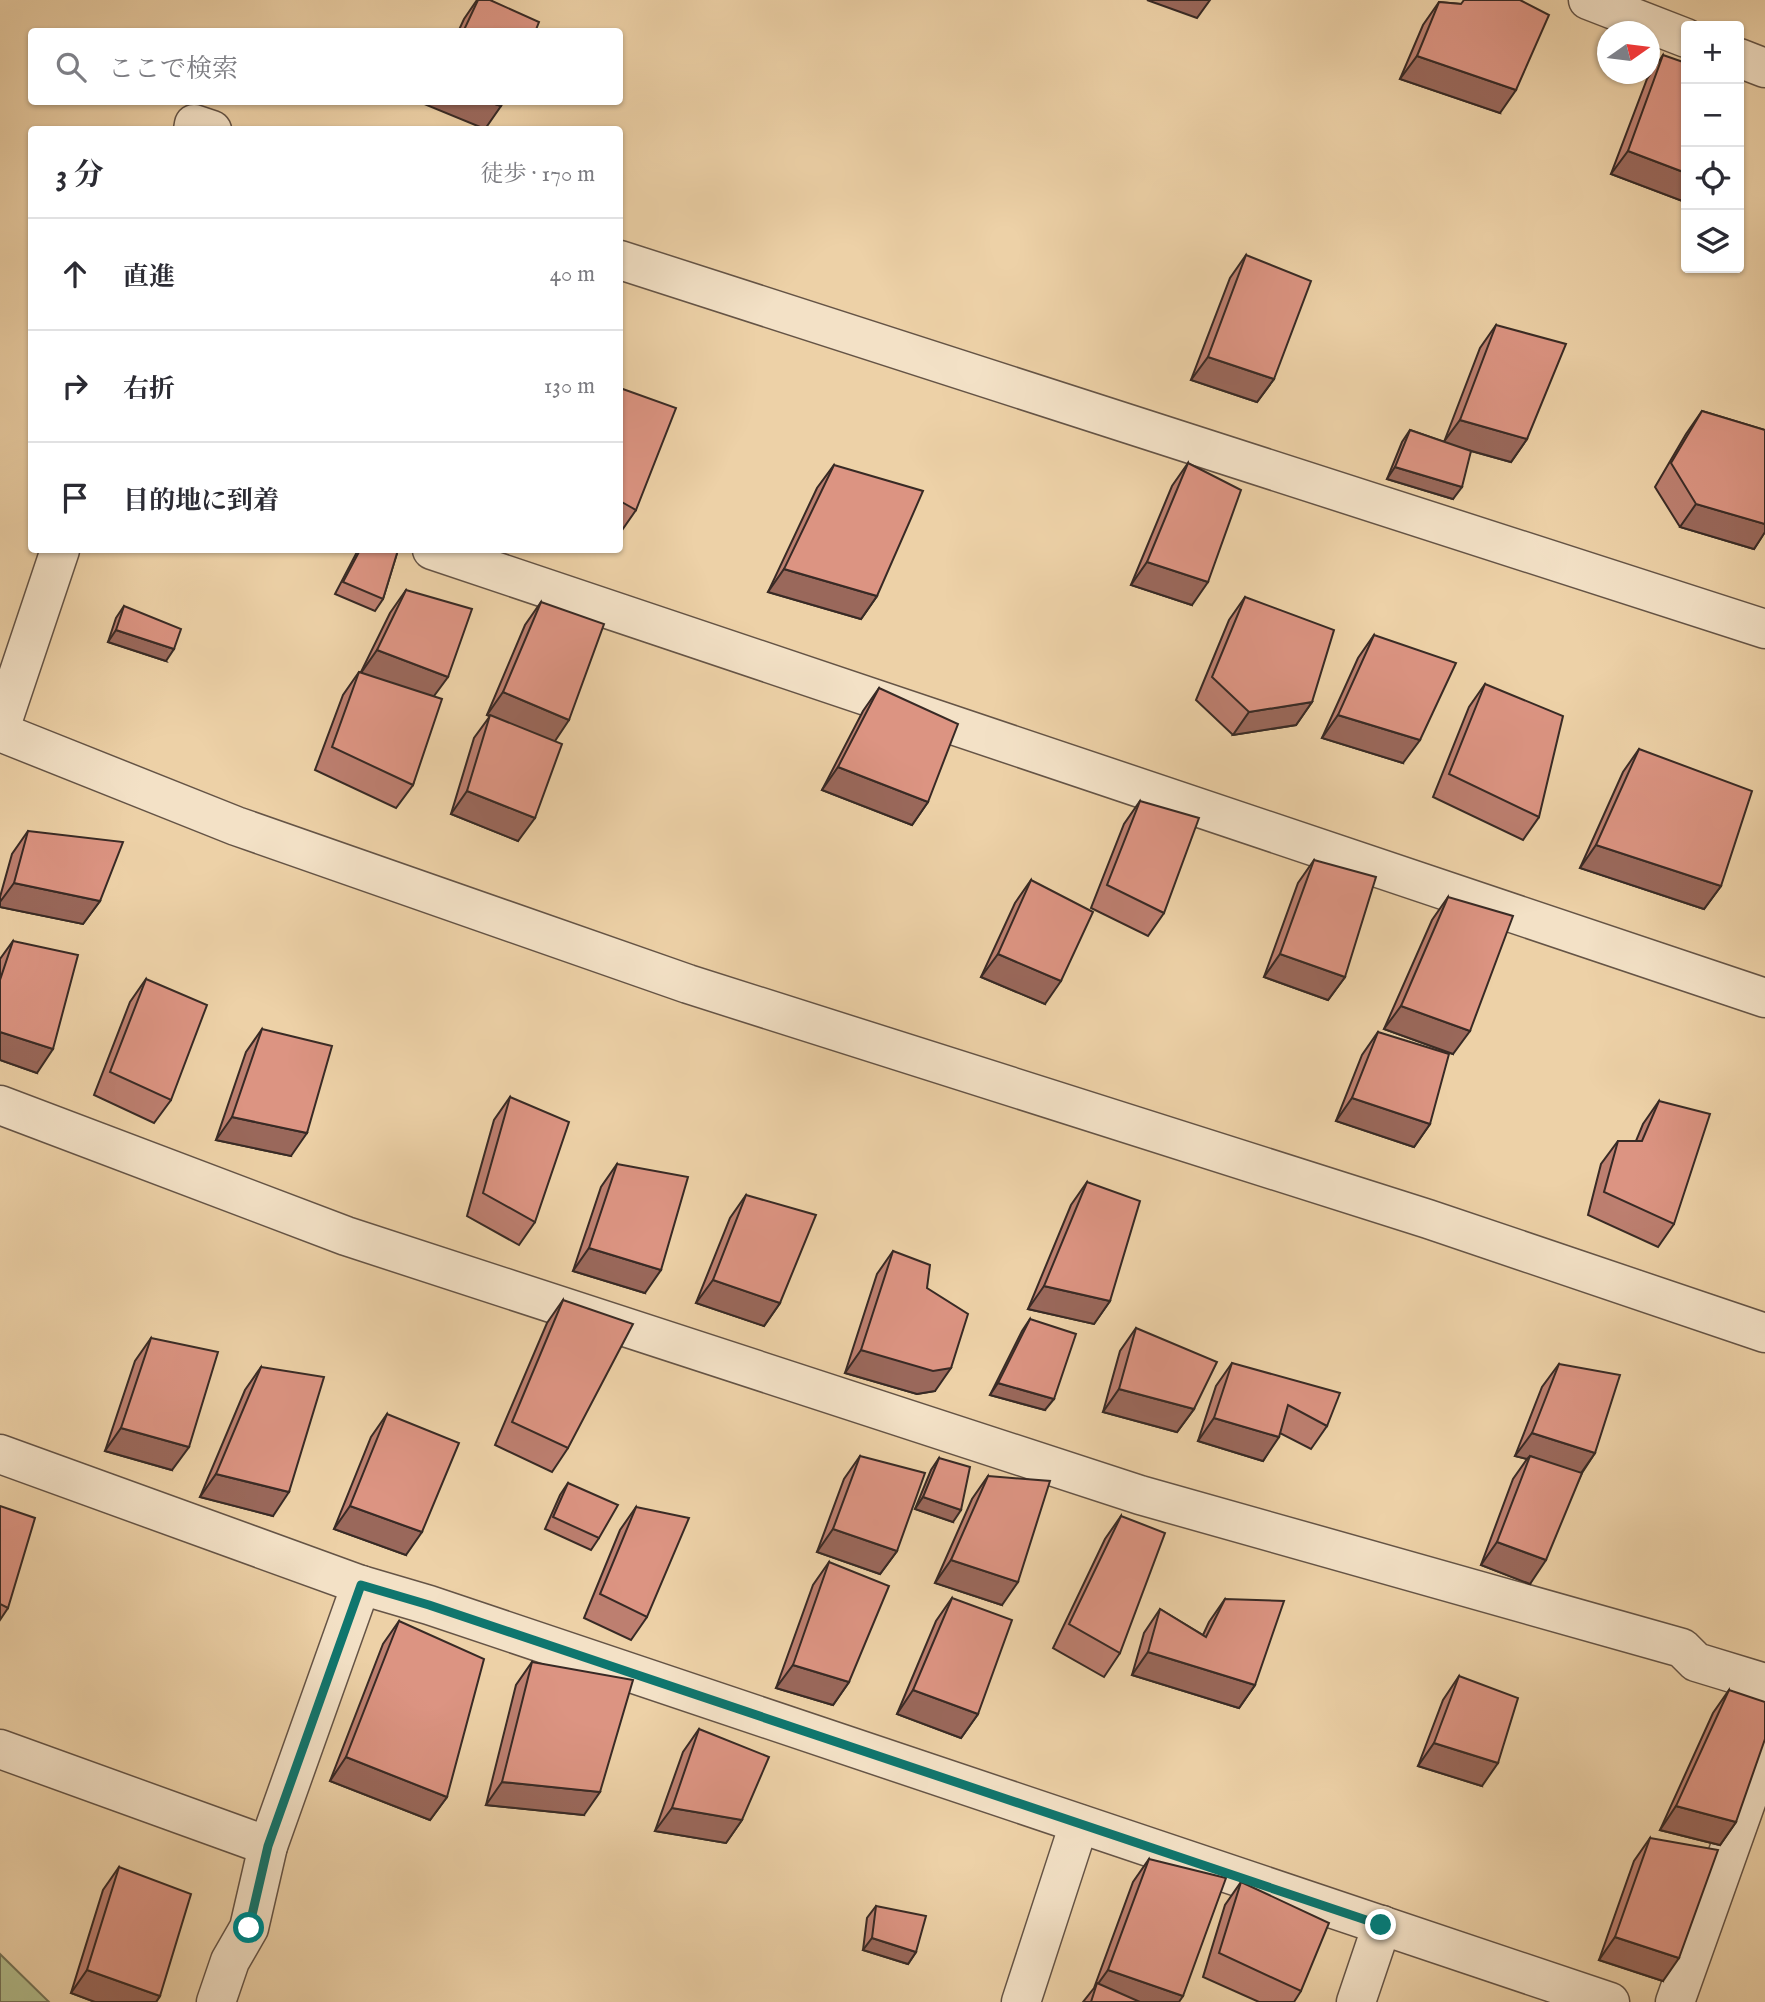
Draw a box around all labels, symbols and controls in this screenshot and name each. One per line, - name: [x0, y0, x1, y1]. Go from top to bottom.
- north arrow: [1597, 21, 1660, 84]
- map controls: [1681, 21, 1744, 273]
- button: +: [1681, 21, 1744, 84]
- search box: [28, 28, 623, 105]
- icon: search: [52, 48, 90, 86]
- text: ここで検索: [108, 53, 238, 86]
- button: −: [1681, 84, 1744, 147]
- button: locate: [1681, 147, 1744, 210]
- text: 3 分: [56, 157, 104, 195]
- text: 徒歩 · 170 m: [480, 160, 595, 189]
- button: layers: [1681, 210, 1744, 273]
- icon: ahead: [56, 255, 94, 293]
- text: 40 m: [550, 260, 595, 289]
- text: 直進: [123, 261, 175, 294]
- icon: right: [56, 367, 94, 405]
- text: 130 m: [544, 372, 595, 401]
- text: 右折: [123, 373, 175, 406]
- icon: arrive: [56, 479, 94, 517]
- text: 目的地に到着: [123, 485, 279, 518]
- route end: [1365, 1909, 1396, 1940]
- route start: [233, 1912, 264, 1943]

